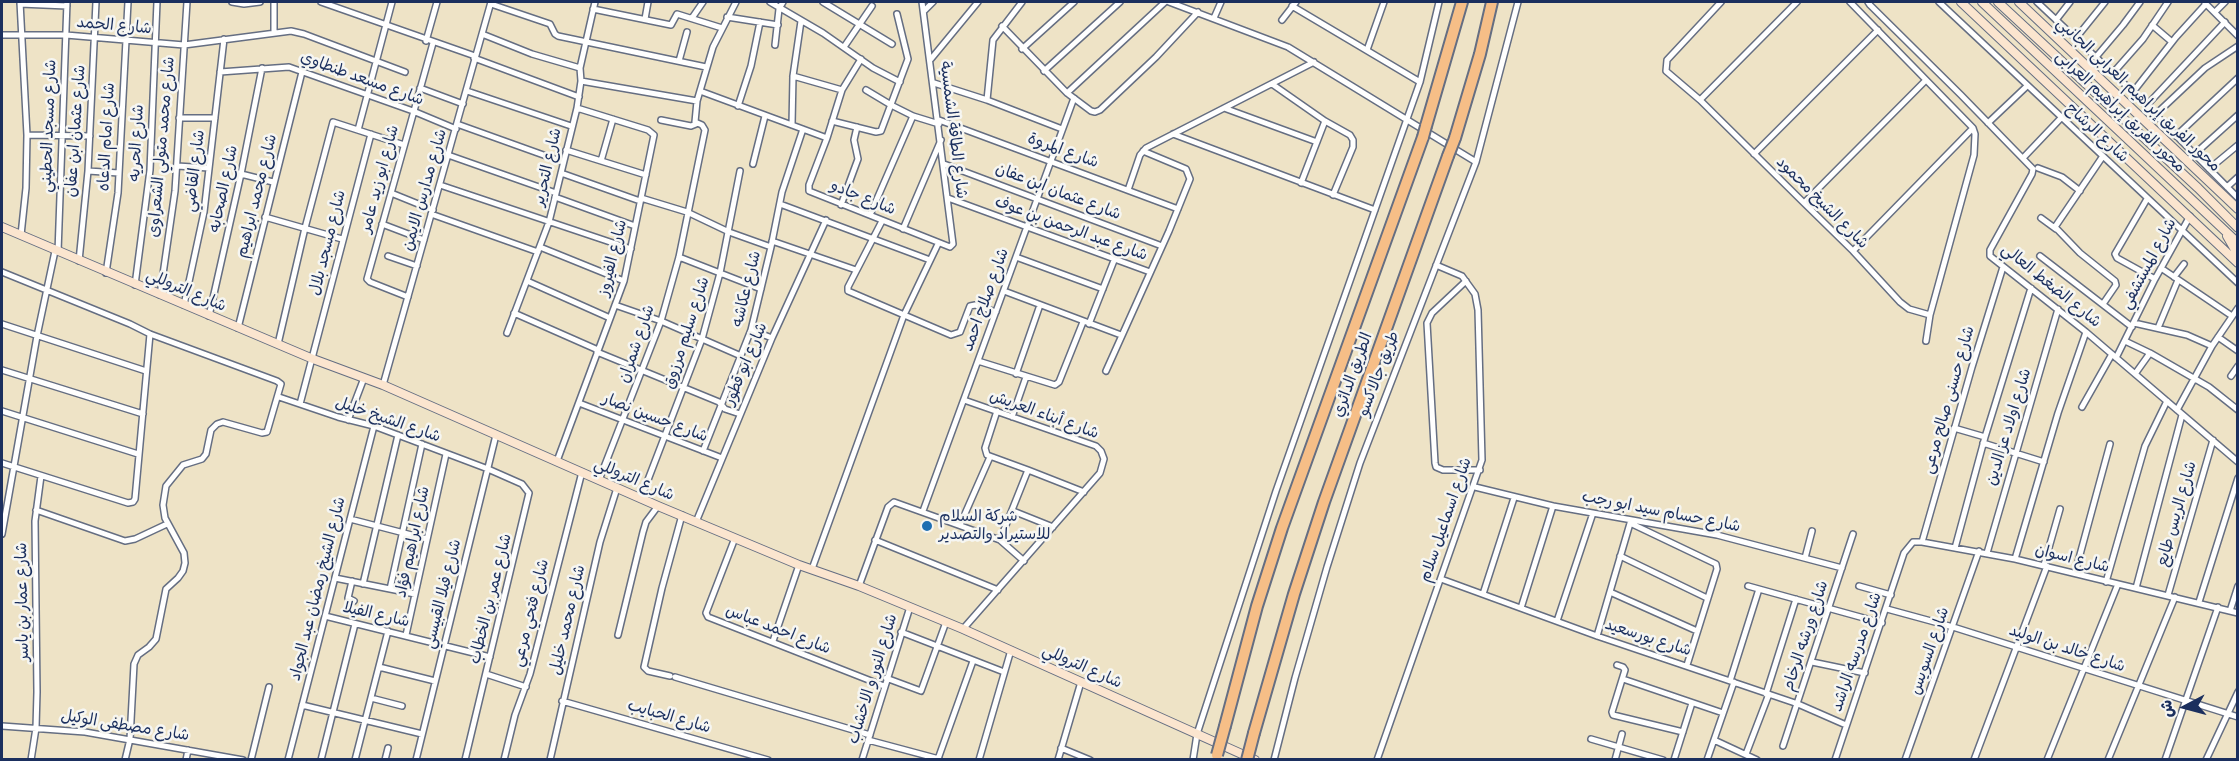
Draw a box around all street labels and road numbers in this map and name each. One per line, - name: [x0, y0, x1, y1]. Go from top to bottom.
- street label: شارع الحمد: [75, 13, 153, 39]
- street label: محور الفريق إبراهيم العرابى الجانبي: [2052, 14, 2224, 176]
- street label: محور الفريق إبراهيم العرابى: [2051, 47, 2189, 177]
- street label: شارع مسعد طنطاوي: [298, 48, 426, 110]
- street label: شارع محمد متولي الشعراوى: [145, 56, 179, 238]
- street label: شارع مسجد الحطيني: [37, 59, 61, 193]
- street label: شارع الطاقة الشمسية: [935, 60, 971, 200]
- street label: شارع عثمان ابن عفان: [62, 64, 90, 198]
- street label: شارع امام الدعاه: [95, 82, 119, 192]
- street label: شارع الرشاح: [2062, 99, 2132, 167]
- street label: شارع الحريه: [125, 104, 149, 182]
- street label: شارع ابو زيد عامر: [356, 123, 404, 235]
- street label: شارع التحرير: [530, 126, 566, 208]
- street label: شارع مدارس الايمن: [398, 127, 452, 253]
- street label: شارع القاضي: [180, 129, 210, 213]
- street label: شارع المروة: [1025, 129, 1101, 173]
- street label: شارع محمد ابراهيم: [232, 132, 282, 260]
- street label: شارع الصحابه: [205, 144, 243, 234]
- street label: شارع الشيخ محمود: [1772, 153, 1872, 253]
- street label: شارع عثمان ابن عفان: [993, 159, 1123, 225]
- street label: شارع جادو: [828, 176, 898, 220]
- street label: شارع مسجد بلال: [306, 188, 350, 298]
- street label: شارع عبد الرحمن بن عوف: [992, 192, 1150, 266]
- street label: شارع المستشفي: [2117, 215, 2181, 313]
- street label: شارع الفيروز: [594, 218, 632, 298]
- street label: شارع الضغط العالي: [1997, 240, 2105, 332]
- street label: شارع صلاح احمد: [958, 246, 1014, 354]
- street label: شارع عكاشه: [728, 249, 766, 329]
- street label: شارع التروللي: [143, 266, 229, 316]
- street label: شارع سليم مرزوق: [660, 274, 714, 392]
- street label: شارع شمران: [615, 302, 659, 386]
- street label: شارع ابو قطور: [720, 320, 772, 408]
- street label: شارع حسنى صالح مرعى: [1919, 324, 1979, 476]
- street label: طريق جالاكسو: [1354, 329, 1404, 419]
- street label: الطريق الدائري: [1329, 330, 1377, 420]
- street label: شارع اولاد عز الدين: [1982, 366, 2036, 488]
- street label: شارع أبناء العريش: [987, 386, 1101, 444]
- street label: شارع حسين نصار: [600, 389, 710, 447]
- street label: شارع الشيخ خليل: [333, 393, 443, 447]
- street label: شارع التروللي: [591, 455, 677, 505]
- street label: شارع اسماعيل سلام: [1416, 455, 1476, 585]
- street label: شارع الريس طايع: [2153, 459, 2201, 569]
- street label: شارع ابراهيم فؤاد: [392, 484, 434, 600]
- street label: شارع حسام سيد ابو رجب: [1580, 487, 1742, 537]
- street label: شارع الشيخ رمضان عبد الجواد: [286, 495, 350, 683]
- street label: شارع عمر بن الخطاب: [466, 532, 516, 666]
- street label: شارع فيلا القبيسي: [420, 537, 466, 651]
- street label: شارع اسوان: [2033, 540, 2111, 578]
- street label: شارع عمار بن ياسر: [12, 542, 34, 662]
- street label: شارع فتحي مرعي: [508, 557, 554, 669]
- street label: شارع محمد خليل: [546, 563, 590, 677]
- street label: شارع ورشه الرخام: [1779, 578, 1833, 694]
- street label: شارع مدرسه الراشد: [1828, 590, 1886, 714]
- street label: شارع الفيلا: [341, 598, 411, 632]
- street label: شارع احمد عباس: [723, 601, 833, 659]
- street label: شارع السويس: [1906, 605, 1954, 697]
- street label: شارع النور و الاخشاب: [844, 612, 902, 746]
- street label: شارع بورسعيد: [1602, 615, 1694, 661]
- street label: شارع خالد بن الوليد: [2006, 621, 2128, 677]
- street label: شارع التروللي: [1039, 641, 1125, 693]
- street label: شارع الحبايب: [625, 696, 713, 738]
- street label: شارع مصطفى الوكيل: [59, 706, 191, 746]

